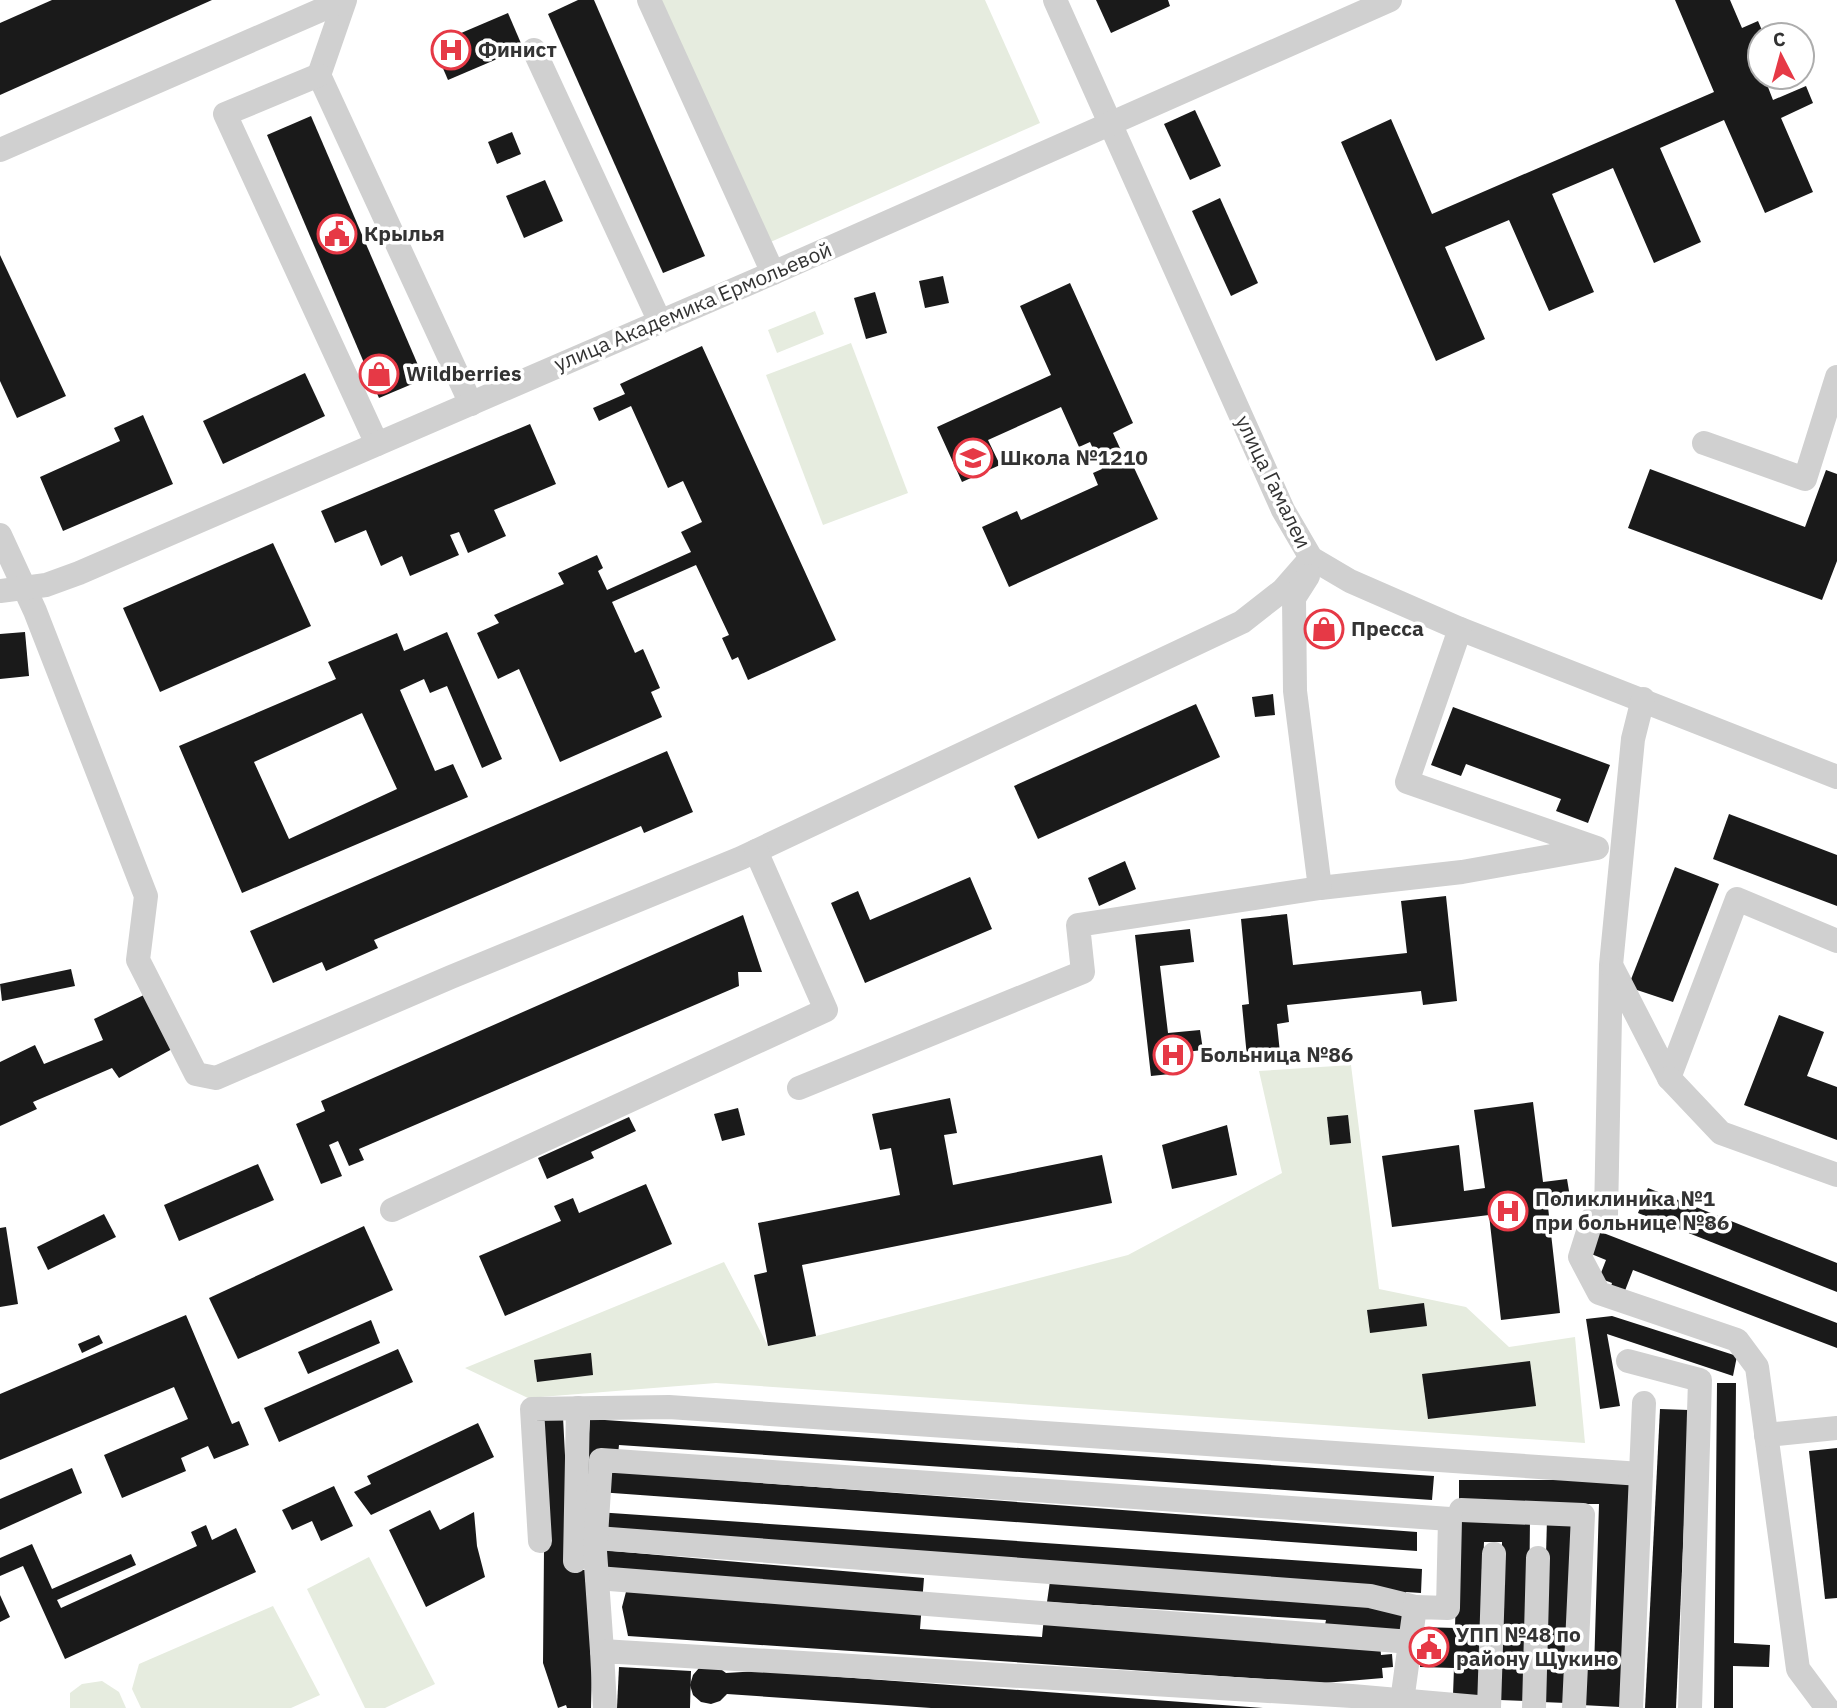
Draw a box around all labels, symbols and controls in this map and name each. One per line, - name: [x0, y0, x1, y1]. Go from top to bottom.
- north arrow: [1746, 21, 1816, 91]
- text: С: [1772, 27, 1787, 52]
- hospital icon: Финист: [430, 29, 472, 71]
- place label: Финист: [478, 35, 557, 63]
- public building icon: Крылья: [316, 213, 358, 255]
- place label: Крылья: [364, 219, 445, 247]
- street label: улица Академика Ермольевой: [550, 235, 836, 377]
- shop icon: Wildberries: [358, 353, 400, 395]
- place label: Wildberries: [406, 359, 522, 387]
- street label: улица Гамалеи: [1230, 410, 1318, 553]
- school or university icon: Школа №1210: [952, 437, 994, 479]
- place label: Школа №1210: [1000, 443, 1148, 471]
- shop icon: Пресса: [1303, 608, 1345, 650]
- place label: Пресса: [1351, 614, 1424, 642]
- hospital icon: Больница №86: [1152, 1034, 1194, 1076]
- place label: Больница №86: [1200, 1040, 1353, 1068]
- place label: Поликлиника №1 при больнице №86: [1535, 1184, 1729, 1236]
- hospital icon: Поликлиника №1 при больнице №86: [1487, 1190, 1529, 1232]
- place label: УПП №48 по району Щукино: [1456, 1620, 1618, 1672]
- public building icon: УПП №48 по району Щукино: [1408, 1626, 1450, 1668]

